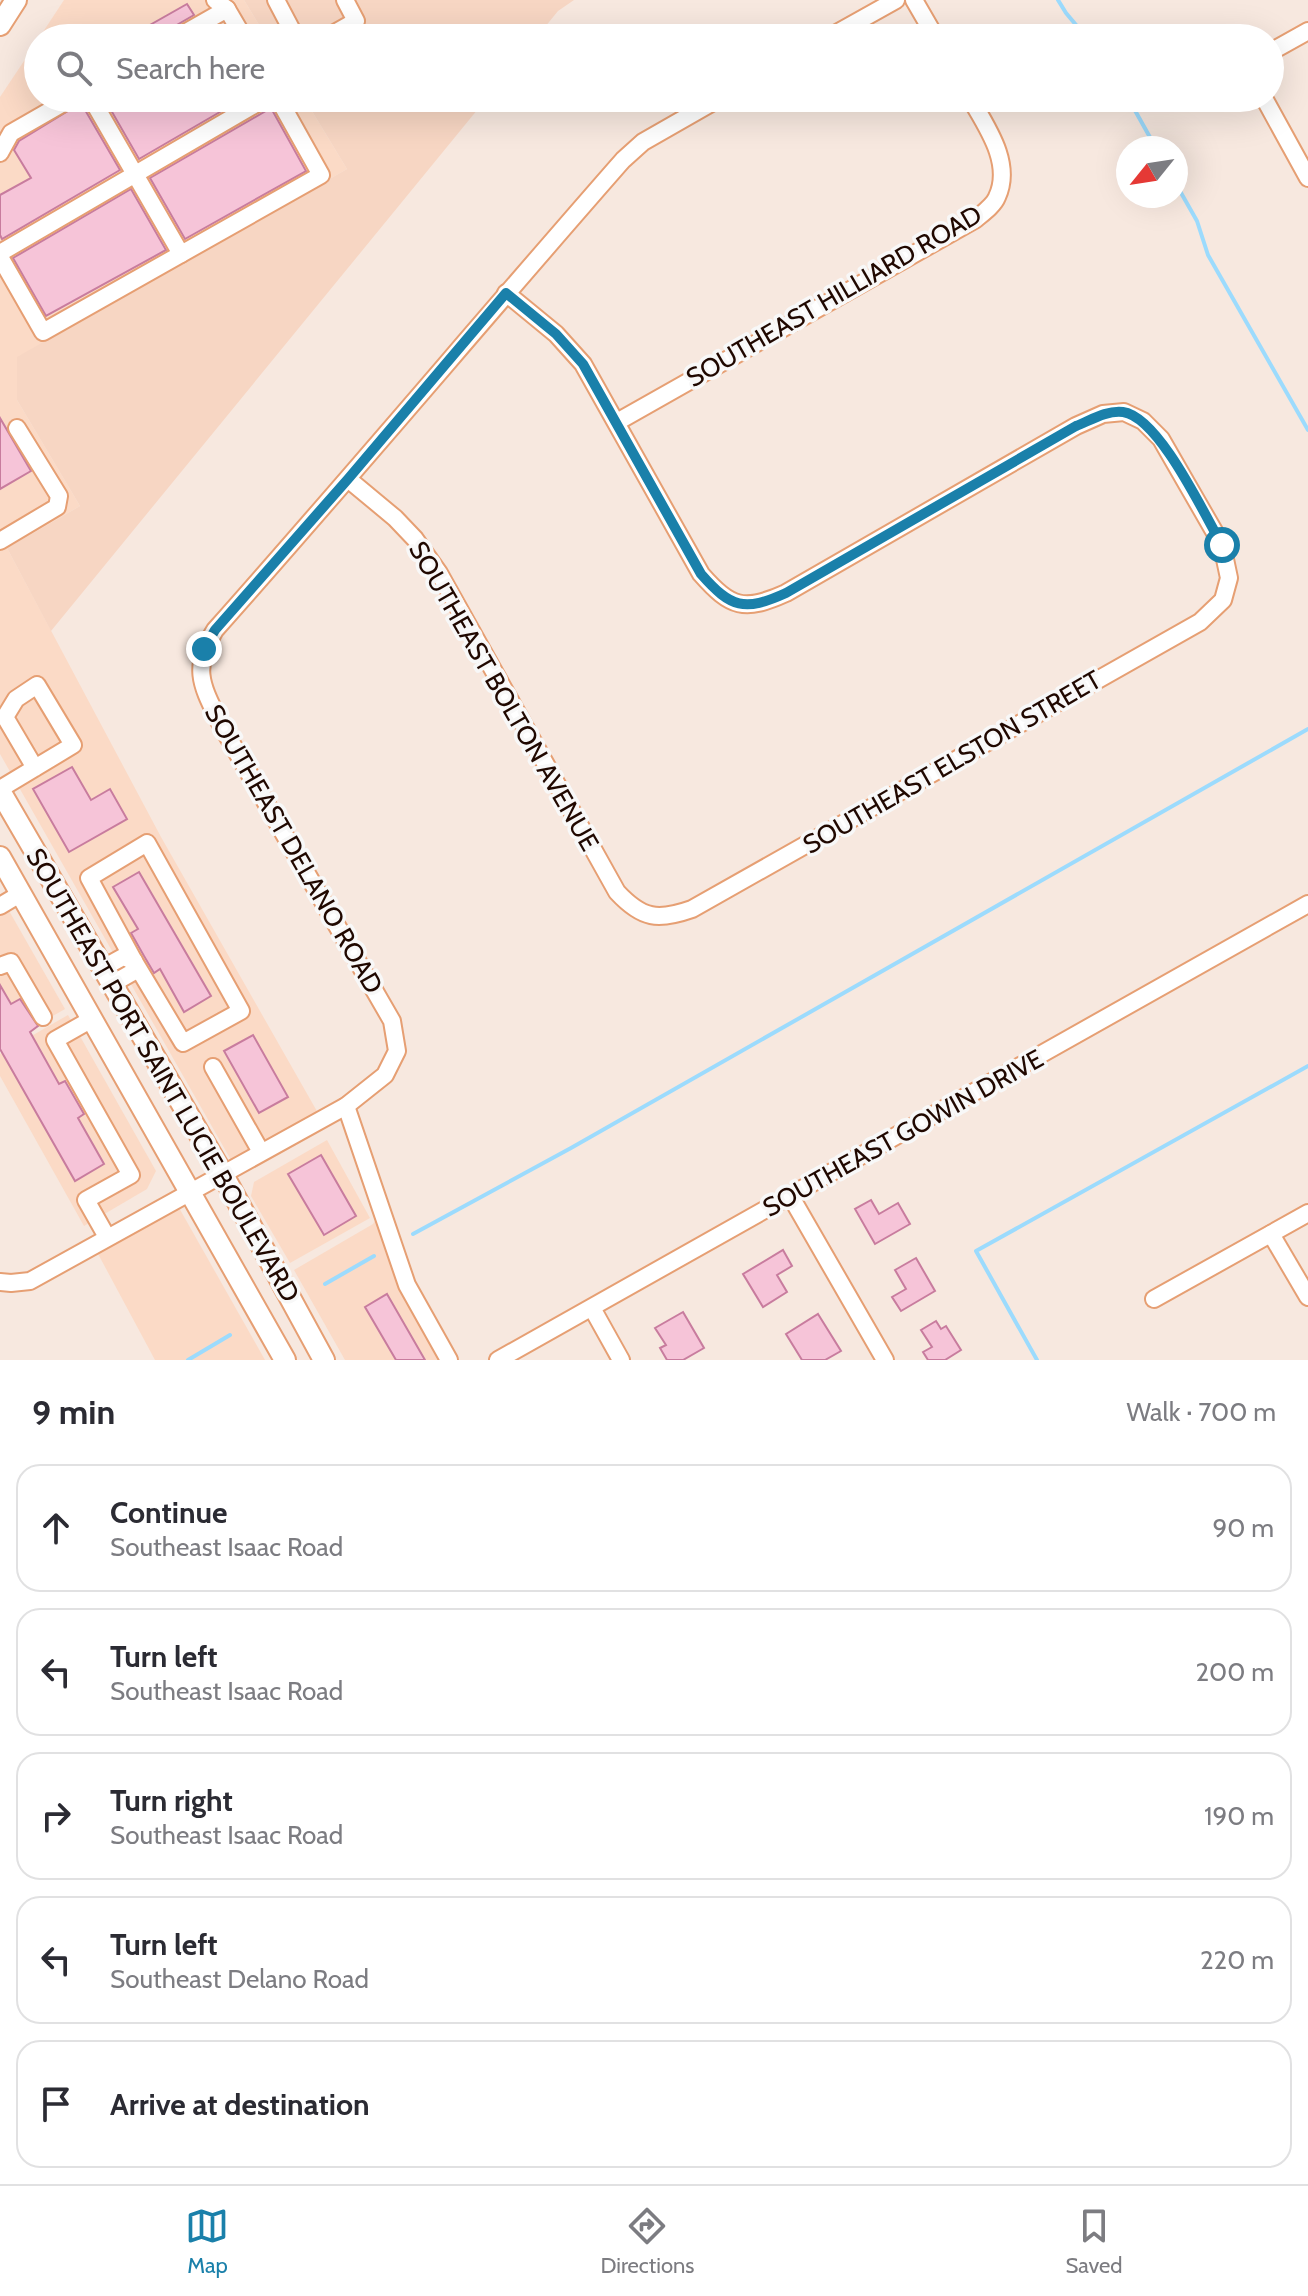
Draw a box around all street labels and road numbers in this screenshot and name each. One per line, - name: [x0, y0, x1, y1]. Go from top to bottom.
- street label: SOUTHEAST HILLIARD ROAD: [681, 198, 987, 394]
- street label: SOUTHEAST BOLTON AVENUE: [402, 535, 606, 857]
- street label: SOUTHEAST ELSTON STREET: [797, 663, 1107, 861]
- street label: SOUTHEAST DELANO ROAD: [198, 699, 390, 999]
- street label: SOUTHEAST PORT SAINT LUCIE BOULEVARD: [19, 842, 307, 1308]
- street label: SOUTHEAST GOWIN DRIVE: [757, 1042, 1049, 1224]

